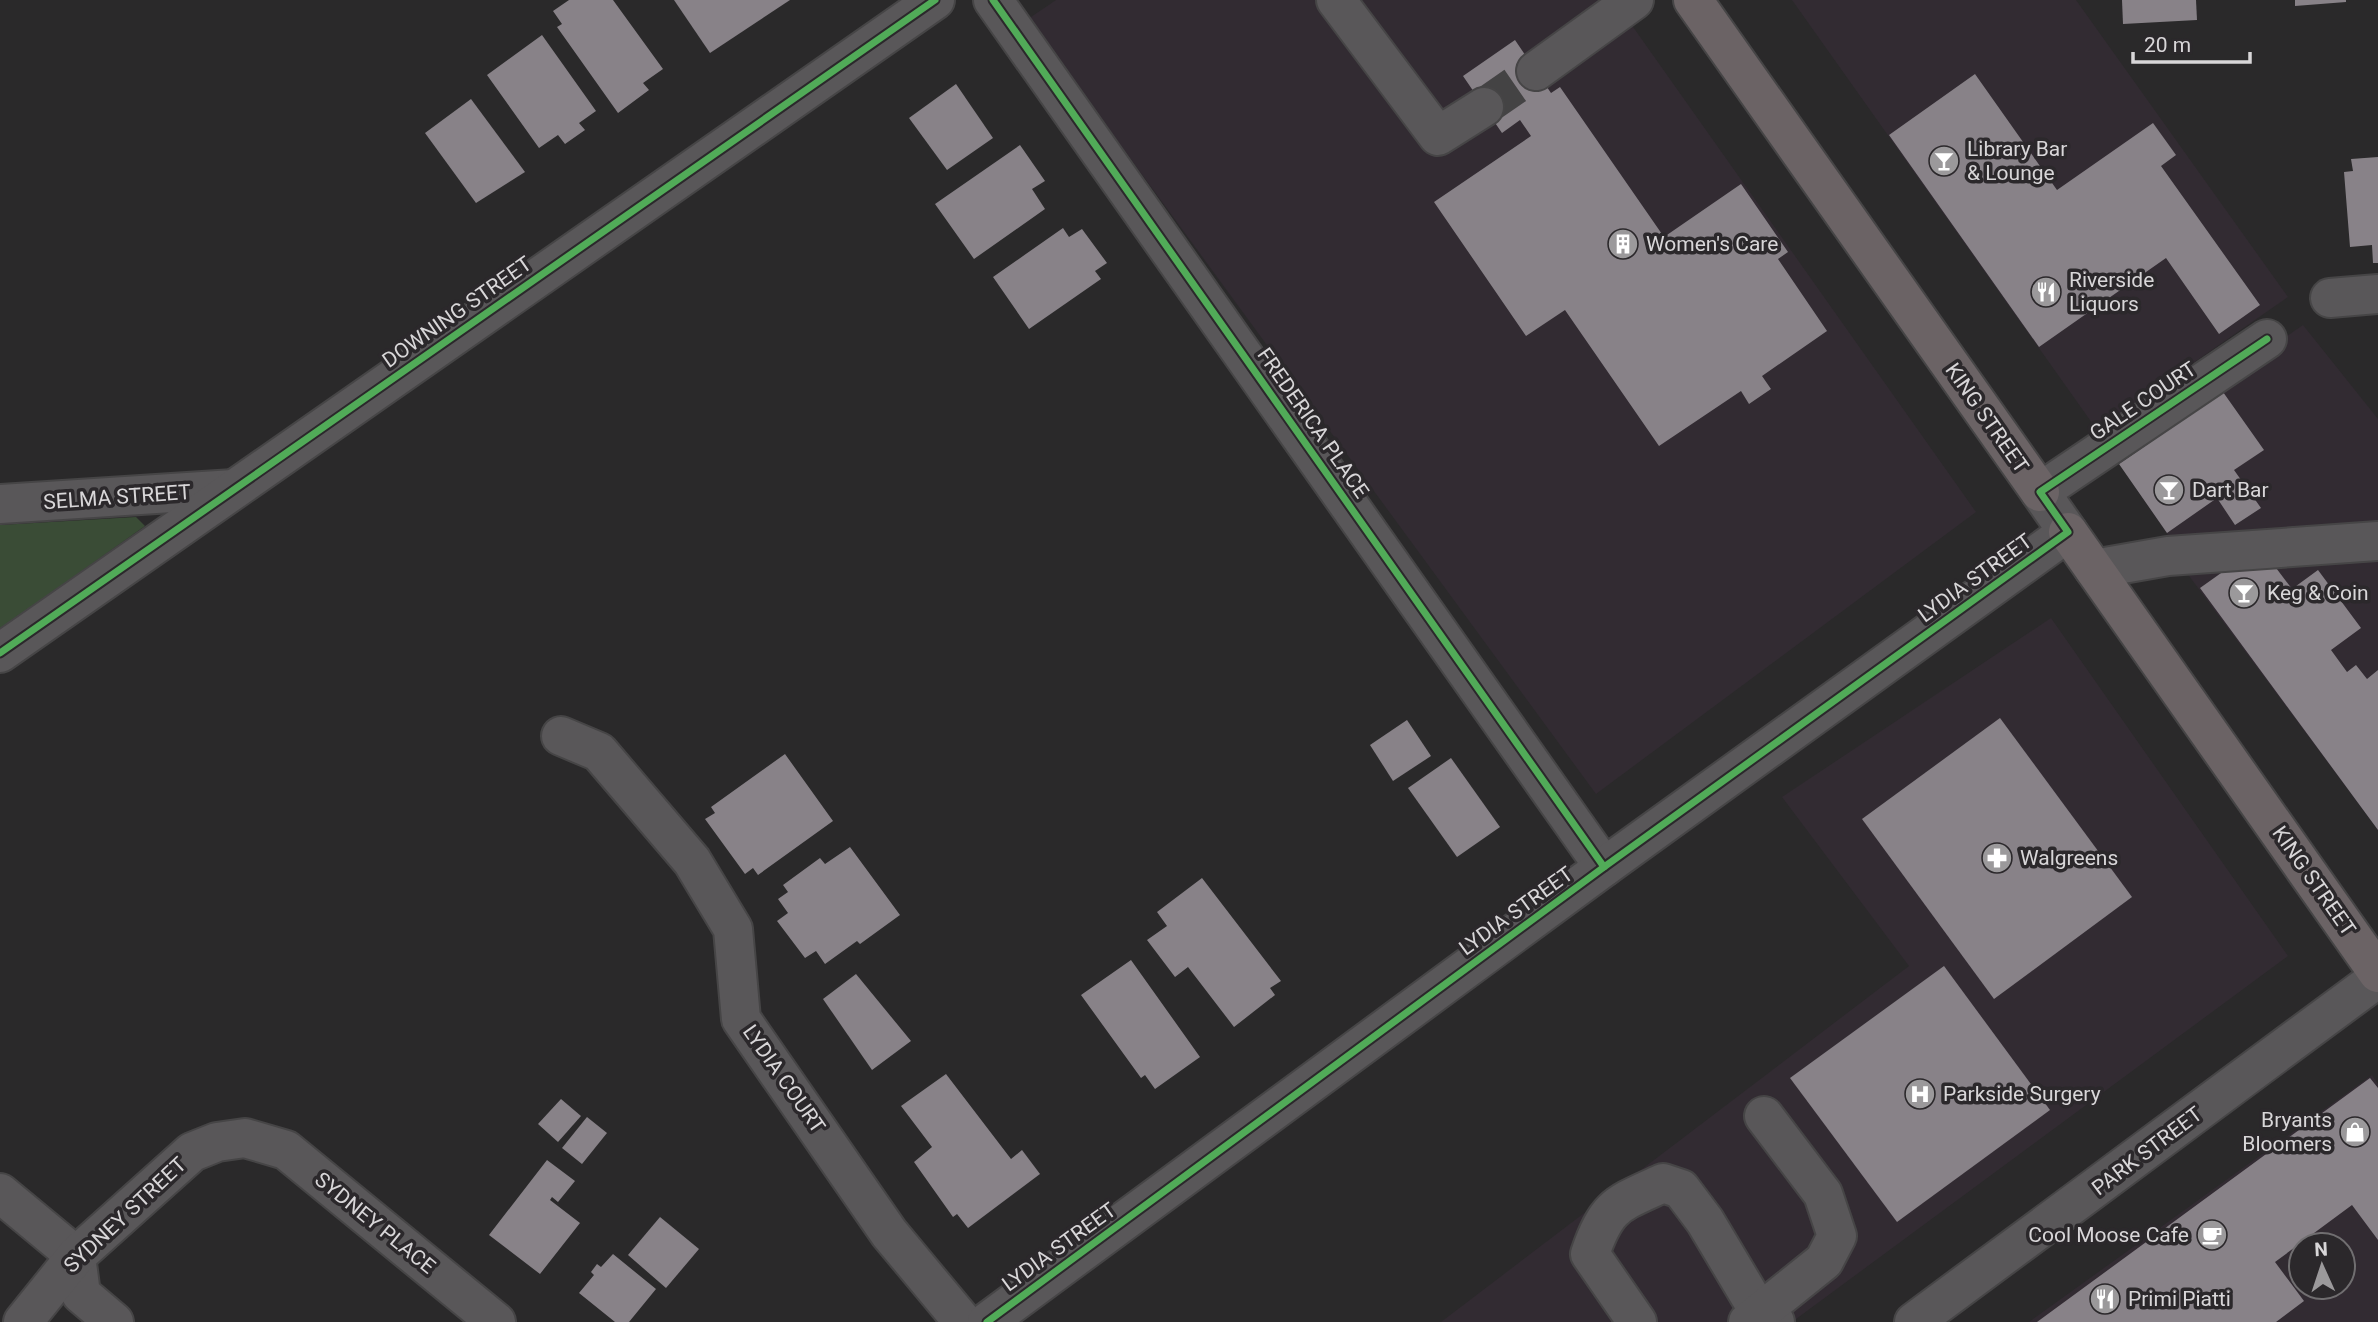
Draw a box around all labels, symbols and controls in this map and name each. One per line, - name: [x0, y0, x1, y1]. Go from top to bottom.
- scale bar: [2133, 21, 2250, 65]
- text: 20 m: [2144, 33, 2191, 57]
- place label: Library Bar & Lounge: [1967, 137, 2067, 185]
- bar icon: Library Bar & Lounge: [1927, 144, 1961, 178]
- building icon: Women's Care: [1606, 227, 1640, 261]
- place label: Women's Care: [1646, 232, 1778, 256]
- street label: DOWNING STREET: [378, 251, 537, 372]
- place label: Riverside Liquors: [2069, 268, 2154, 316]
- restaurant icon: Riverside Liquors: [2029, 275, 2063, 309]
- street label: FREDERICA PLACE: [1252, 343, 1374, 503]
- street label: GALE COURT: [2085, 356, 2201, 445]
- street label: KING STREET: [1940, 359, 2034, 478]
- bar icon: Dart Bar: [2152, 473, 2186, 507]
- place label: Dart Bar: [2192, 478, 2269, 502]
- street label: SELMA STREET: [42, 480, 192, 514]
- street label: LYDIA STREET: [1913, 528, 2037, 627]
- bar icon: Keg & Coin: [2227, 576, 2261, 610]
- place label: Keg & Coin: [2267, 581, 2369, 605]
- street label: KING STREET: [2267, 822, 2361, 941]
- pharmacy icon: Walgreens: [1980, 841, 2014, 875]
- place label: Walgreens: [2020, 846, 2118, 870]
- street label: LYDIA STREET: [1454, 861, 1578, 960]
- street label: LYDIA COURT: [738, 1020, 830, 1138]
- hospital icon: Parkside Surgery: [1903, 1077, 1937, 1111]
- place label: Parkside Surgery: [1943, 1082, 2101, 1106]
- street label: PARK STREET: [2087, 1102, 2207, 1200]
- place label: Bryants Bloomers: [2242, 1108, 2332, 1156]
- shop icon: Bryants Bloomers: [2338, 1115, 2372, 1149]
- street label: SYDNEY STREET: [59, 1152, 191, 1278]
- street label: SYDNEY PLACE: [310, 1167, 440, 1279]
- street label: LYDIA STREET: [997, 1197, 1121, 1296]
- cafe icon: Cool Moose Cafe: [2195, 1218, 2229, 1252]
- place label: Cool Moose Cafe: [2028, 1223, 2189, 1247]
- north arrow: [2287, 1231, 2357, 1301]
- text: N: [2314, 1238, 2328, 1261]
- restaurant icon: Primi Piatti: [2088, 1282, 2122, 1316]
- place label: Primi Piatti: [2128, 1287, 2231, 1311]

